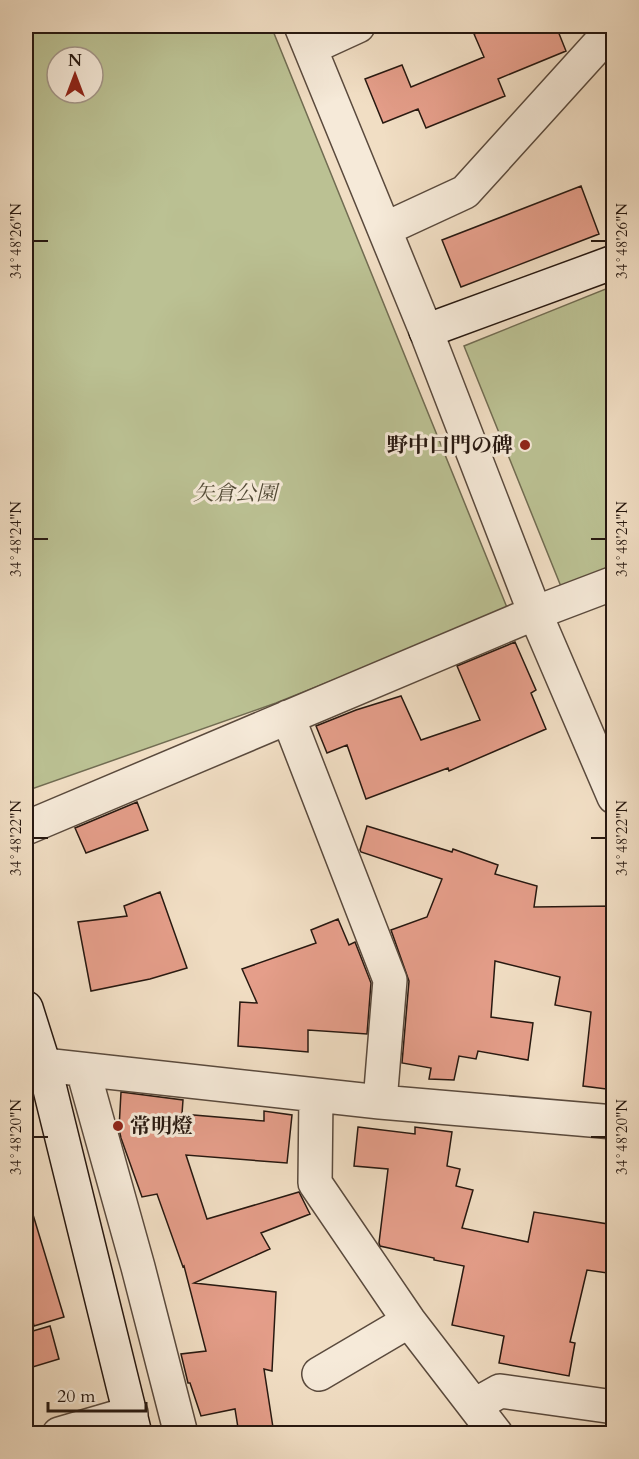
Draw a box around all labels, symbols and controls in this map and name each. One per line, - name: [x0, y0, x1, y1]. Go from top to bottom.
- north arrow: [45, 45, 105, 105]
- text: N: [68, 50, 82, 72]
- text: 34°48'26"N: [6, 203, 26, 279]
- text: 34°48'26"N: [612, 203, 632, 279]
- place label: 野中口門の碑: [387, 431, 513, 460]
- marker: 野中口門の碑: [518, 438, 532, 452]
- park label: 矢倉公園: [193, 479, 280, 508]
- text: 34°48'24"N: [6, 501, 26, 577]
- text: 34°48'24"N: [612, 501, 632, 577]
- text: 34°48'22"N: [6, 800, 26, 876]
- text: 34°48'22"N: [612, 800, 632, 876]
- text: 34°48'20"N: [6, 1099, 26, 1175]
- text: 34°48'20"N: [612, 1099, 632, 1175]
- place label: 常明燈: [130, 1112, 193, 1141]
- marker: 常明燈: [111, 1119, 125, 1133]
- scale bar: [48, 1375, 146, 1413]
- text: 20 m: [57, 1384, 96, 1409]

